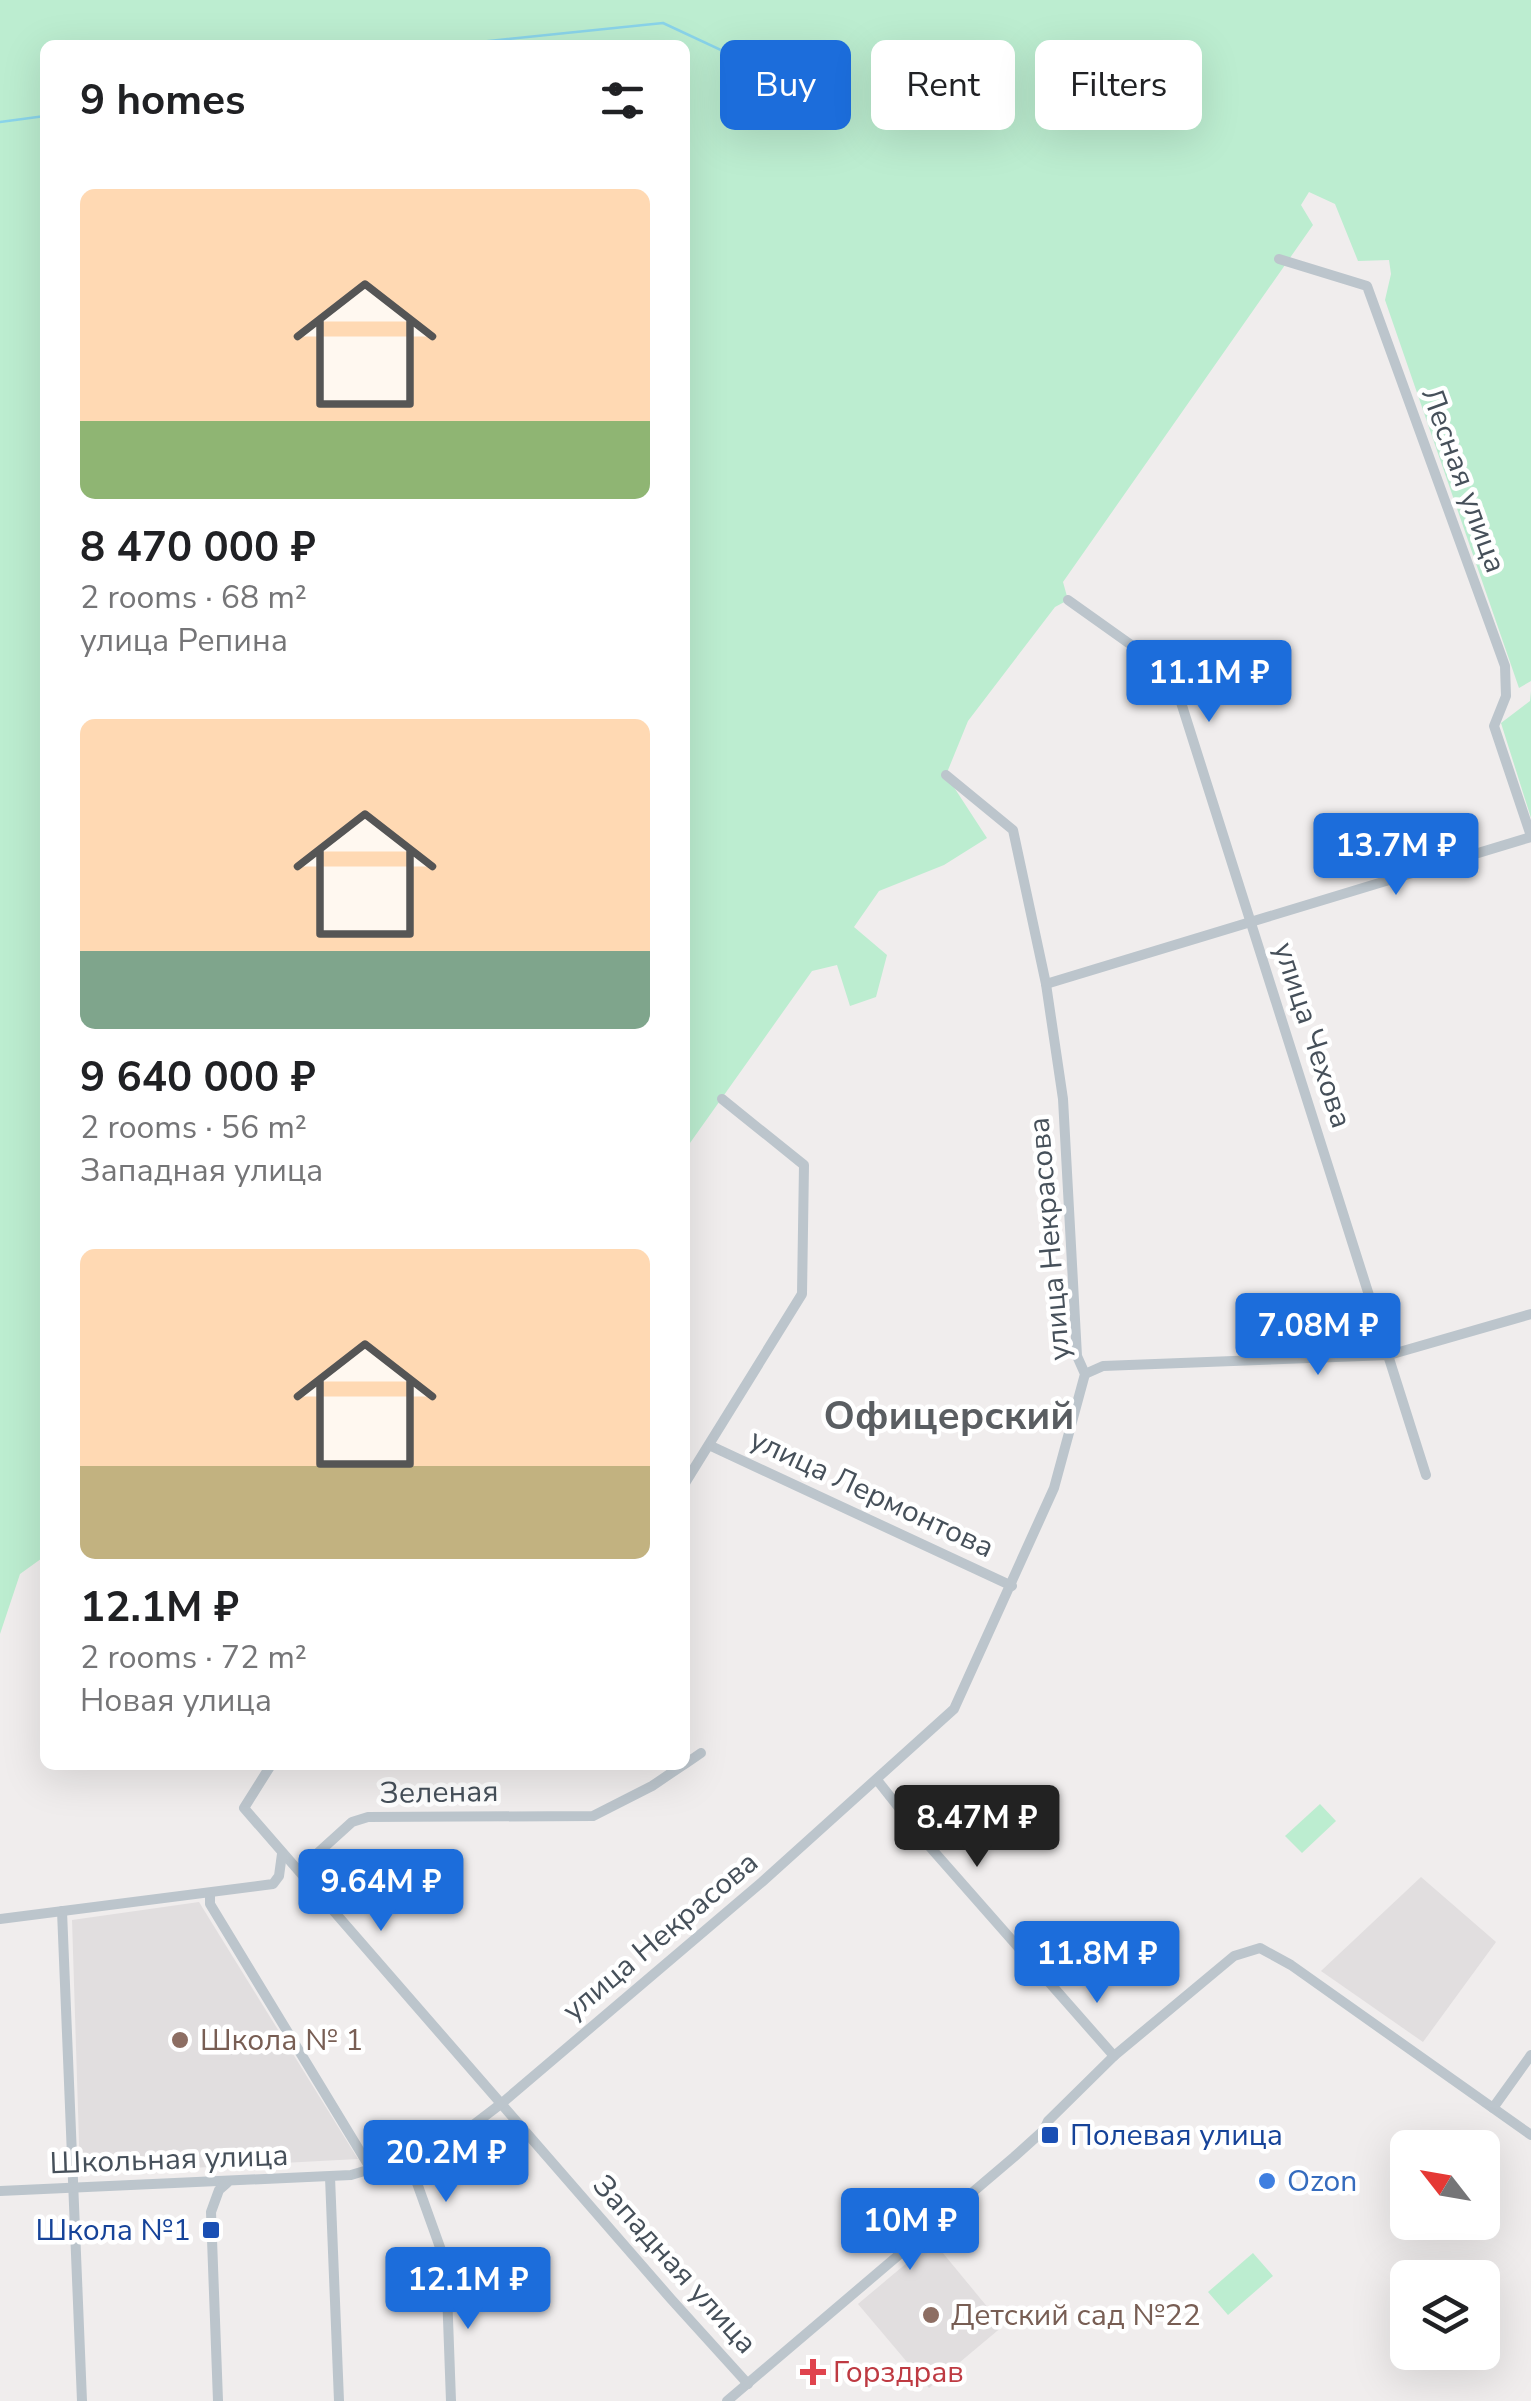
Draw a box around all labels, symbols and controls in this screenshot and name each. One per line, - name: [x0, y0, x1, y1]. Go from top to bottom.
- chip: Buy: [720, 40, 851, 130]
- chip: Rent: [871, 40, 1015, 130]
- chip: Filters: [1035, 40, 1202, 130]
- text: 9 homes: [80, 72, 245, 129]
- icon: filters: [595, 73, 650, 128]
- icon: home: [275, 254, 455, 434]
- street label: Лесная улица: [1411, 382, 1516, 578]
- text: 8 470 000 ₽: [80, 519, 316, 576]
- text: 2 rooms · 68 m²: [80, 576, 307, 619]
- text: улица Репина: [80, 619, 288, 662]
- pin: 11.1M ₽: [1117, 640, 1301, 725]
- text: 11.1M ₽: [1148, 651, 1270, 694]
- icon: home: [275, 784, 455, 964]
- pin: 13.7M ₽: [1304, 813, 1488, 898]
- text: 13.7M ₽: [1335, 824, 1457, 867]
- street label: улица Чехова: [1263, 937, 1362, 1133]
- text: 9 640 000 ₽: [80, 1049, 316, 1106]
- text: 2 rooms · 56 m²: [80, 1106, 307, 1149]
- street label: улица Некрасова: [1018, 1116, 1081, 1362]
- text: Западная улица: [80, 1149, 323, 1192]
- pin: 7.08M ₽: [1226, 1293, 1410, 1378]
- text: 7.08M ₽: [1257, 1304, 1379, 1347]
- icon: home: [275, 1314, 455, 1494]
- district label: Офицерский: [824, 1389, 1074, 1443]
- street label: улица Лермонтова: [743, 1419, 1000, 1568]
- text: 12.1M ₽: [80, 1579, 239, 1636]
- text: 2 rooms · 72 m²: [80, 1636, 307, 1679]
- text: Новая улица: [80, 1679, 272, 1722]
- street label: Зеленая: [379, 1771, 499, 1814]
- pin: 8.47M ₽: [885, 1785, 1069, 1870]
- text: 8.47M ₽: [916, 1796, 1038, 1839]
- street label: улица Некрасова: [554, 1842, 767, 2030]
- pin: 9.64M ₽: [289, 1849, 473, 1934]
- text: 9.64M ₽: [320, 1860, 442, 1903]
- pin: 11.8M ₽: [1005, 1921, 1189, 2006]
- text: 11.8M ₽: [1036, 1932, 1158, 1975]
- place label: Школа № 1: [200, 2020, 363, 2061]
- marker: Школа № 1: [169, 2029, 191, 2051]
- place label: Полевая улица: [1070, 2115, 1283, 2156]
- pin: 20.2M ₽: [354, 2120, 538, 2205]
- marker: Полевая улица: [1039, 2124, 1061, 2146]
- north arrow: [1390, 2130, 1500, 2240]
- map controls: [1390, 2130, 1500, 2370]
- text: 20.2M ₽: [385, 2131, 507, 2174]
- street label: Школьная улица: [49, 2135, 289, 2184]
- place label: Ozon: [1287, 2161, 1357, 2202]
- street label: Западная улица: [583, 2166, 766, 2363]
- marker: Ozon: [1256, 2170, 1278, 2192]
- pin: 10M ₽: [840, 2188, 980, 2273]
- text: 10M ₽: [863, 2199, 957, 2242]
- place label: Школа №1: [35, 2210, 191, 2251]
- marker: Школа №1: [200, 2219, 222, 2241]
- pin: 12.1M ₽: [376, 2247, 560, 2332]
- text: 12.1M ₽: [407, 2258, 529, 2301]
- button: layers: [1390, 2260, 1500, 2370]
- place label: Детский сад №22: [951, 2295, 1201, 2336]
- marker: Детский сад №22: [920, 2304, 942, 2326]
- place label: Горздрав: [833, 2352, 964, 2393]
- marker: Горздрав: [802, 2361, 824, 2383]

